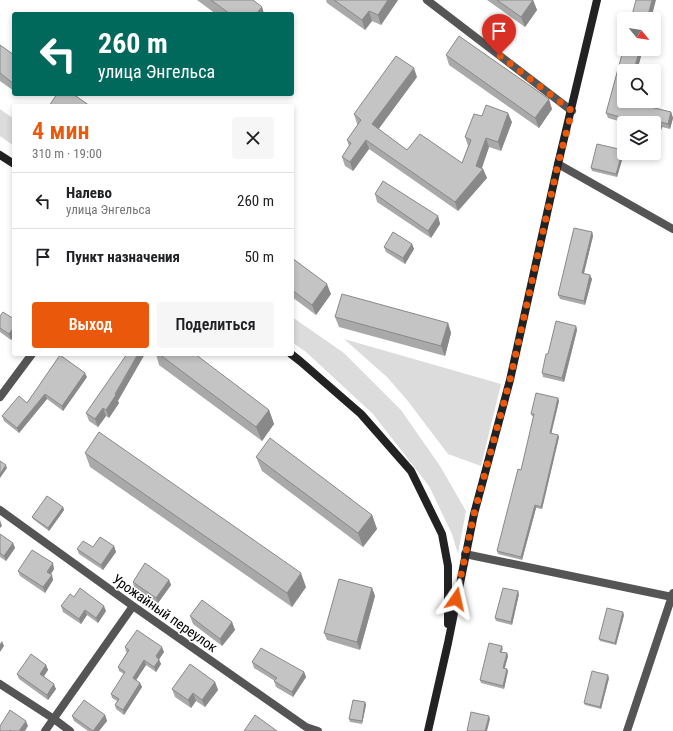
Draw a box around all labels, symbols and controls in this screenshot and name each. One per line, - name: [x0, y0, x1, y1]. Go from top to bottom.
- north arrow: [617, 12, 661, 56]
- map controls: [617, 12, 661, 160]
- pin: [482, 14, 516, 55]
- icon: arrive: [488, 20, 510, 42]
- text: 260 m: [98, 27, 168, 60]
- icon: left: [32, 28, 84, 80]
- text: улица Энгельса: [98, 61, 215, 82]
- button: search: [617, 64, 661, 108]
- button: layers: [617, 116, 661, 160]
- text: 4 мин: [32, 117, 90, 145]
- button: close: [232, 117, 274, 159]
- text: 310 m · 19:00: [32, 146, 102, 161]
- text: Налево: [66, 184, 112, 202]
- icon: left: [32, 190, 54, 212]
- text: 260 m: [237, 192, 274, 210]
- text: улица Энгельса: [66, 202, 151, 217]
- icon: arrive: [32, 246, 54, 268]
- text: Пункт назначения: [66, 248, 180, 266]
- text: 50 m: [244, 248, 274, 266]
- button: Выход: [32, 302, 149, 348]
- button: Поделиться: [157, 302, 274, 348]
- street label: Урожайный переулок: [109, 571, 221, 655]
- position arrow: [435, 578, 477, 620]

